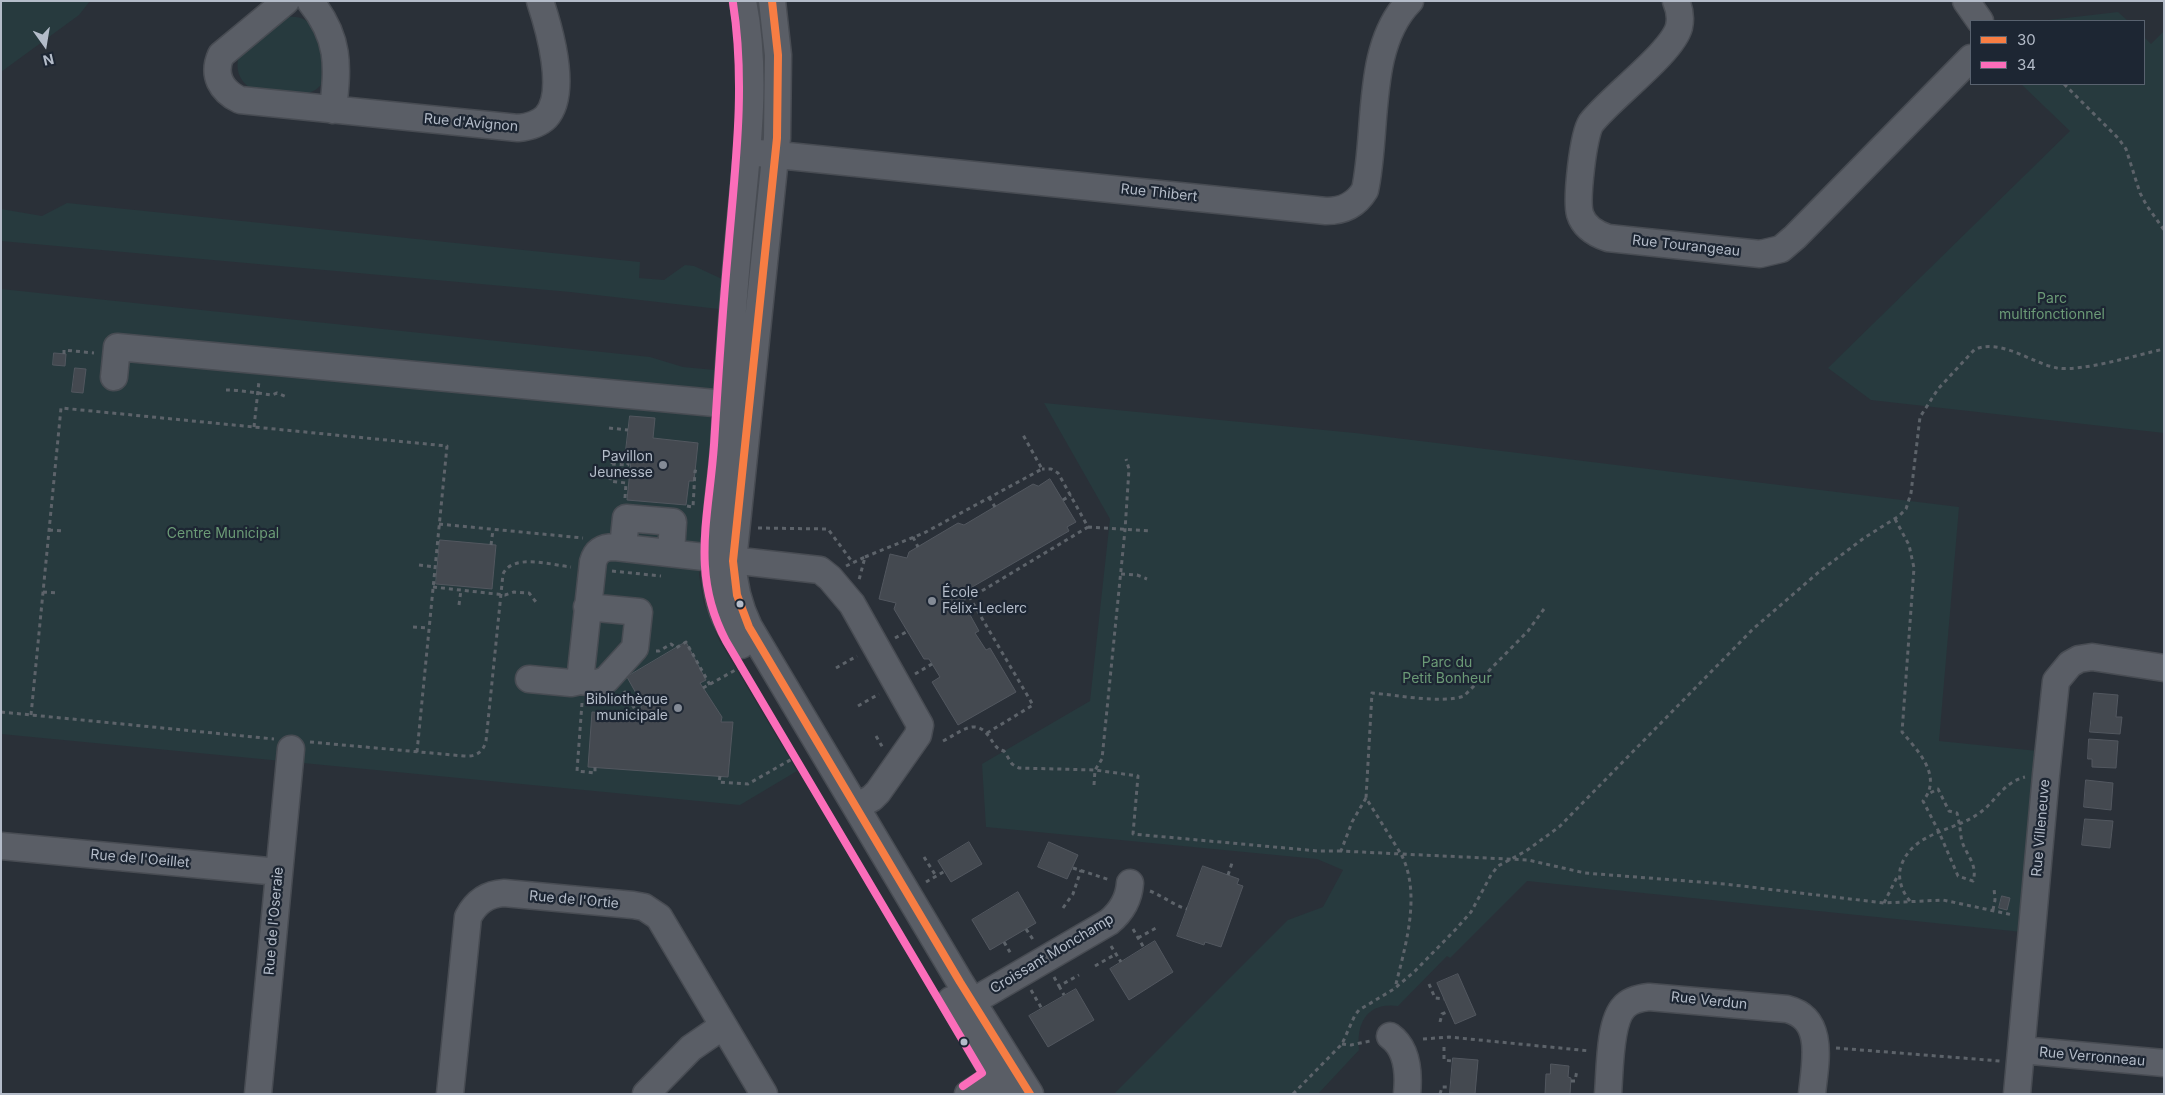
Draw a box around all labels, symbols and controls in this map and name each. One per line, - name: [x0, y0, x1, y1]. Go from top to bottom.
- north arrow: [20, 20, 70, 70]
- legend: [1970, 20, 2145, 85]
- text: 30: [2017, 30, 2036, 49]
- text: N: [41, 51, 56, 70]
- text: 34: [2017, 55, 2036, 74]
- street label: Rue d'Avignon: [423, 111, 519, 135]
- street label: Rue Thibert: [1120, 181, 1198, 205]
- street label: Rue Tourangeau: [1631, 232, 1741, 260]
- park label: Parc multifonctionnel: [1999, 291, 2105, 324]
- place label: Pavillon Jeunesse: [589, 449, 653, 482]
- marker: Pavillon Jeunesse: [657, 459, 669, 471]
- park label: Centre Municipal: [167, 526, 279, 542]
- place label: École Félix-Leclerc: [942, 585, 1027, 618]
- marker: École Félix-Leclerc: [926, 595, 938, 607]
- unlabelled marker: [735, 599, 745, 609]
- park label: Parc du Petit Bonheur: [1402, 655, 1492, 688]
- place label: Bibliothèque municipale: [586, 692, 668, 724]
- marker: Bibliothèque municipale: [672, 702, 684, 714]
- street label: Rue Villeneuve: [2028, 779, 2054, 877]
- street label: Rue de l'Oeillet: [90, 846, 190, 872]
- street label: Rue de l'Oseraie: [261, 866, 287, 976]
- street label: Rue de l'Ortie: [528, 888, 620, 912]
- street label: Croissant Monchamp: [987, 911, 1117, 997]
- street label: Rue Verdun: [1670, 989, 1748, 1013]
- unlabelled marker: [959, 1037, 969, 1047]
- street label: Rue Verronneau: [2038, 1044, 2146, 1070]

